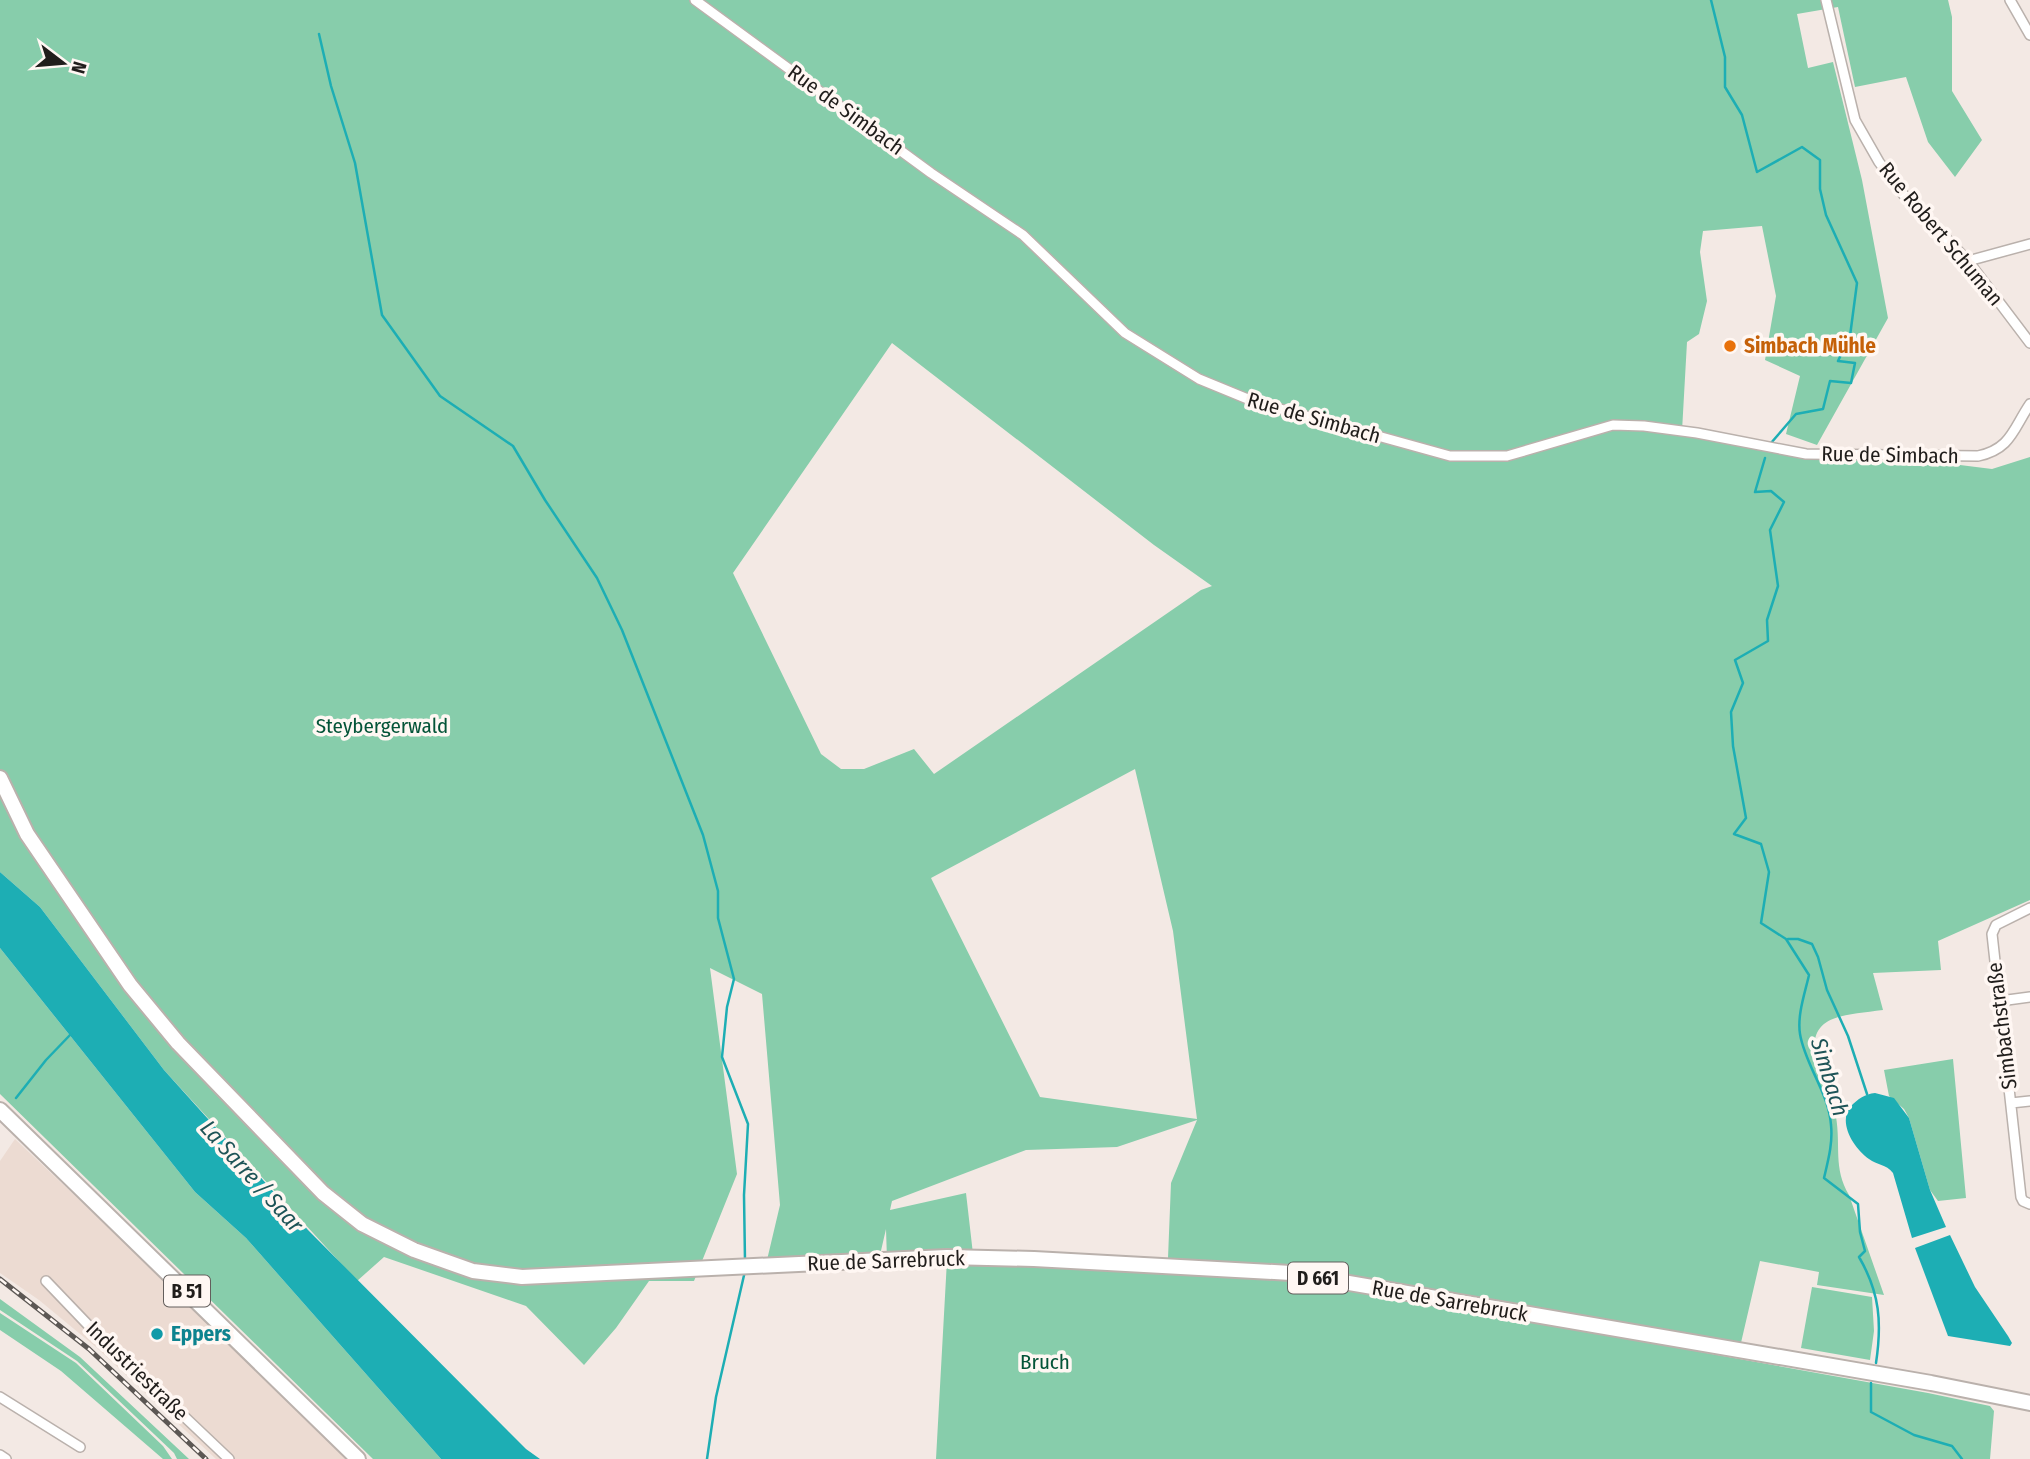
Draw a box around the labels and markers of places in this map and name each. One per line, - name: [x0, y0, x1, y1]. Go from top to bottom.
- place label: Simbach Mühle: [1744, 333, 1876, 359]
- marker: Simbach Mühle: [1722, 338, 1738, 354]
- place label: Eppers: [171, 1321, 231, 1347]
- marker: Eppers: [149, 1326, 165, 1342]

